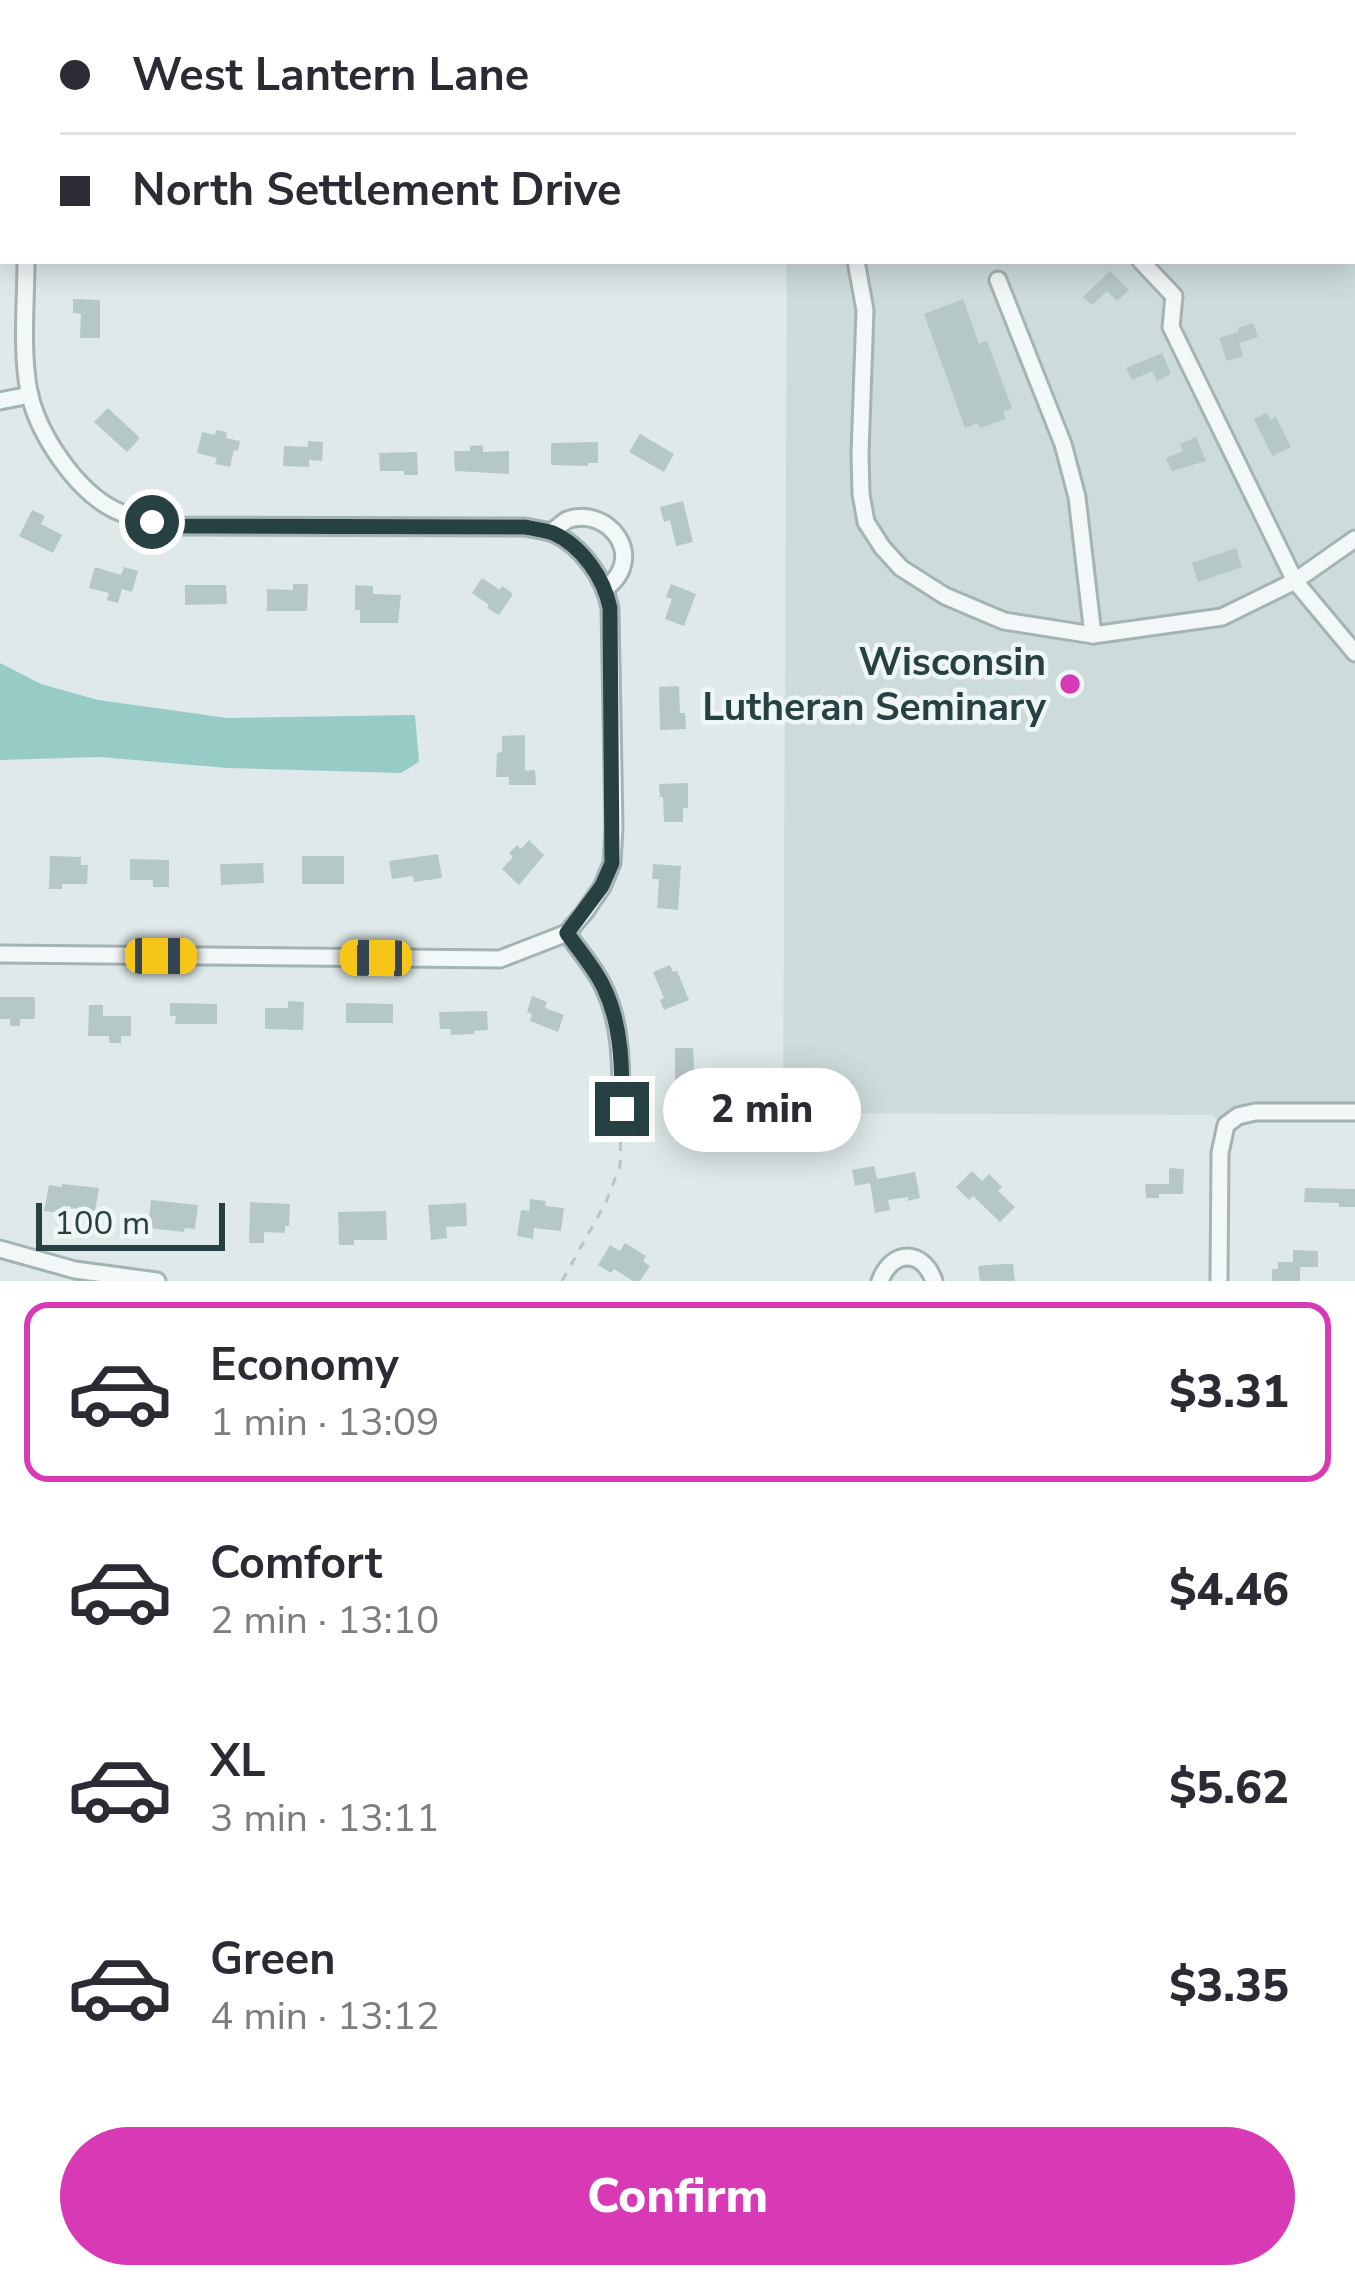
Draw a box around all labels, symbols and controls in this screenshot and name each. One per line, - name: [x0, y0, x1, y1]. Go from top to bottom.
- text: West Lantern Lane: [132, 45, 529, 106]
- text: North Settlement Drive: [132, 160, 621, 221]
- route start: [125, 495, 179, 549]
- place label: Wisconsin Lutheran Seminary: [702, 636, 1046, 734]
- marker: Wisconsin Lutheran Seminary: [1057, 671, 1083, 697]
- car: [125, 938, 197, 974]
- car: [340, 939, 412, 977]
- callout: 2 min: [664, 1067, 862, 1151]
- route end: [595, 1082, 649, 1136]
- text: 2 min: [711, 1083, 813, 1136]
- scale bar: [36, 1197, 225, 1250]
- text: 100 m: [54, 1201, 150, 1246]
- text: Economy: [210, 1335, 399, 1396]
- icon: car: [66, 1338, 174, 1446]
- text: $3.31: [1169, 1362, 1289, 1423]
- text: 1 min · 13:09: [210, 1396, 439, 1449]
- text: Comfort: [210, 1533, 382, 1594]
- icon: car: [66, 1536, 174, 1644]
- text: $4.46: [1169, 1560, 1289, 1621]
- text: 2 min · 13:10: [210, 1594, 439, 1647]
- text: XL: [210, 1731, 266, 1792]
- icon: car: [66, 1734, 174, 1842]
- text: $5.62: [1169, 1758, 1289, 1819]
- text: 3 min · 13:11: [210, 1792, 439, 1845]
- text: Green: [210, 1929, 336, 1990]
- icon: car: [66, 1932, 174, 2040]
- text: $3.35: [1169, 1956, 1289, 2017]
- text: 4 min · 13:12: [210, 1990, 439, 2043]
- button: Confirm: [60, 2127, 1295, 2265]

